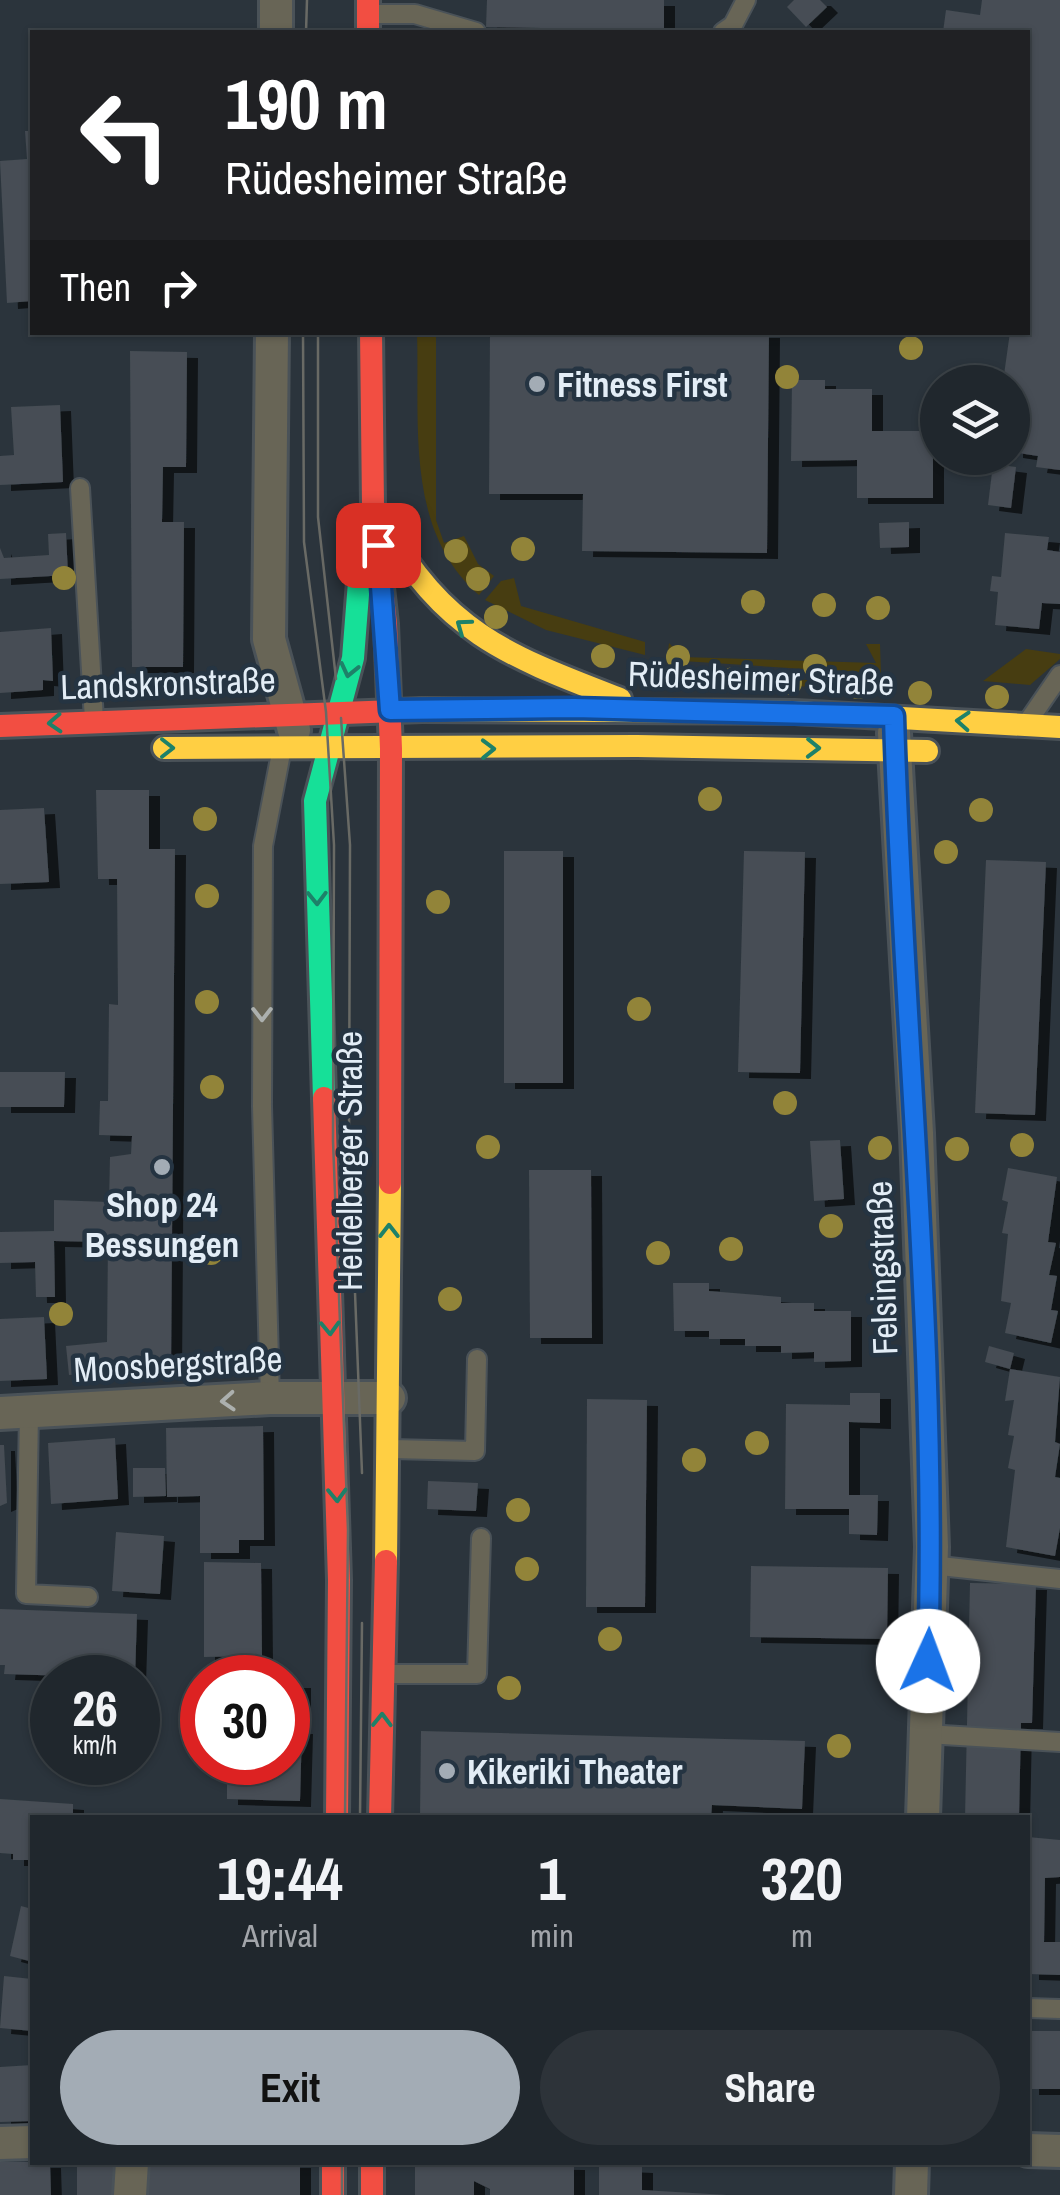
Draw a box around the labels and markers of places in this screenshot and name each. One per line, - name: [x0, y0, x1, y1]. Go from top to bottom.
- place label: Fitness First: [557, 361, 728, 408]
- marker: Fitness First: [526, 373, 548, 395]
- pin: [336, 503, 421, 588]
- marker: Shop 24 Bessungen: [151, 1156, 173, 1178]
- place label: Shop 24 Bessungen: [85, 1181, 239, 1268]
- place label: Kikeriki Theater: [467, 1748, 683, 1795]
- marker: Kikeriki Theater: [436, 1760, 458, 1782]

